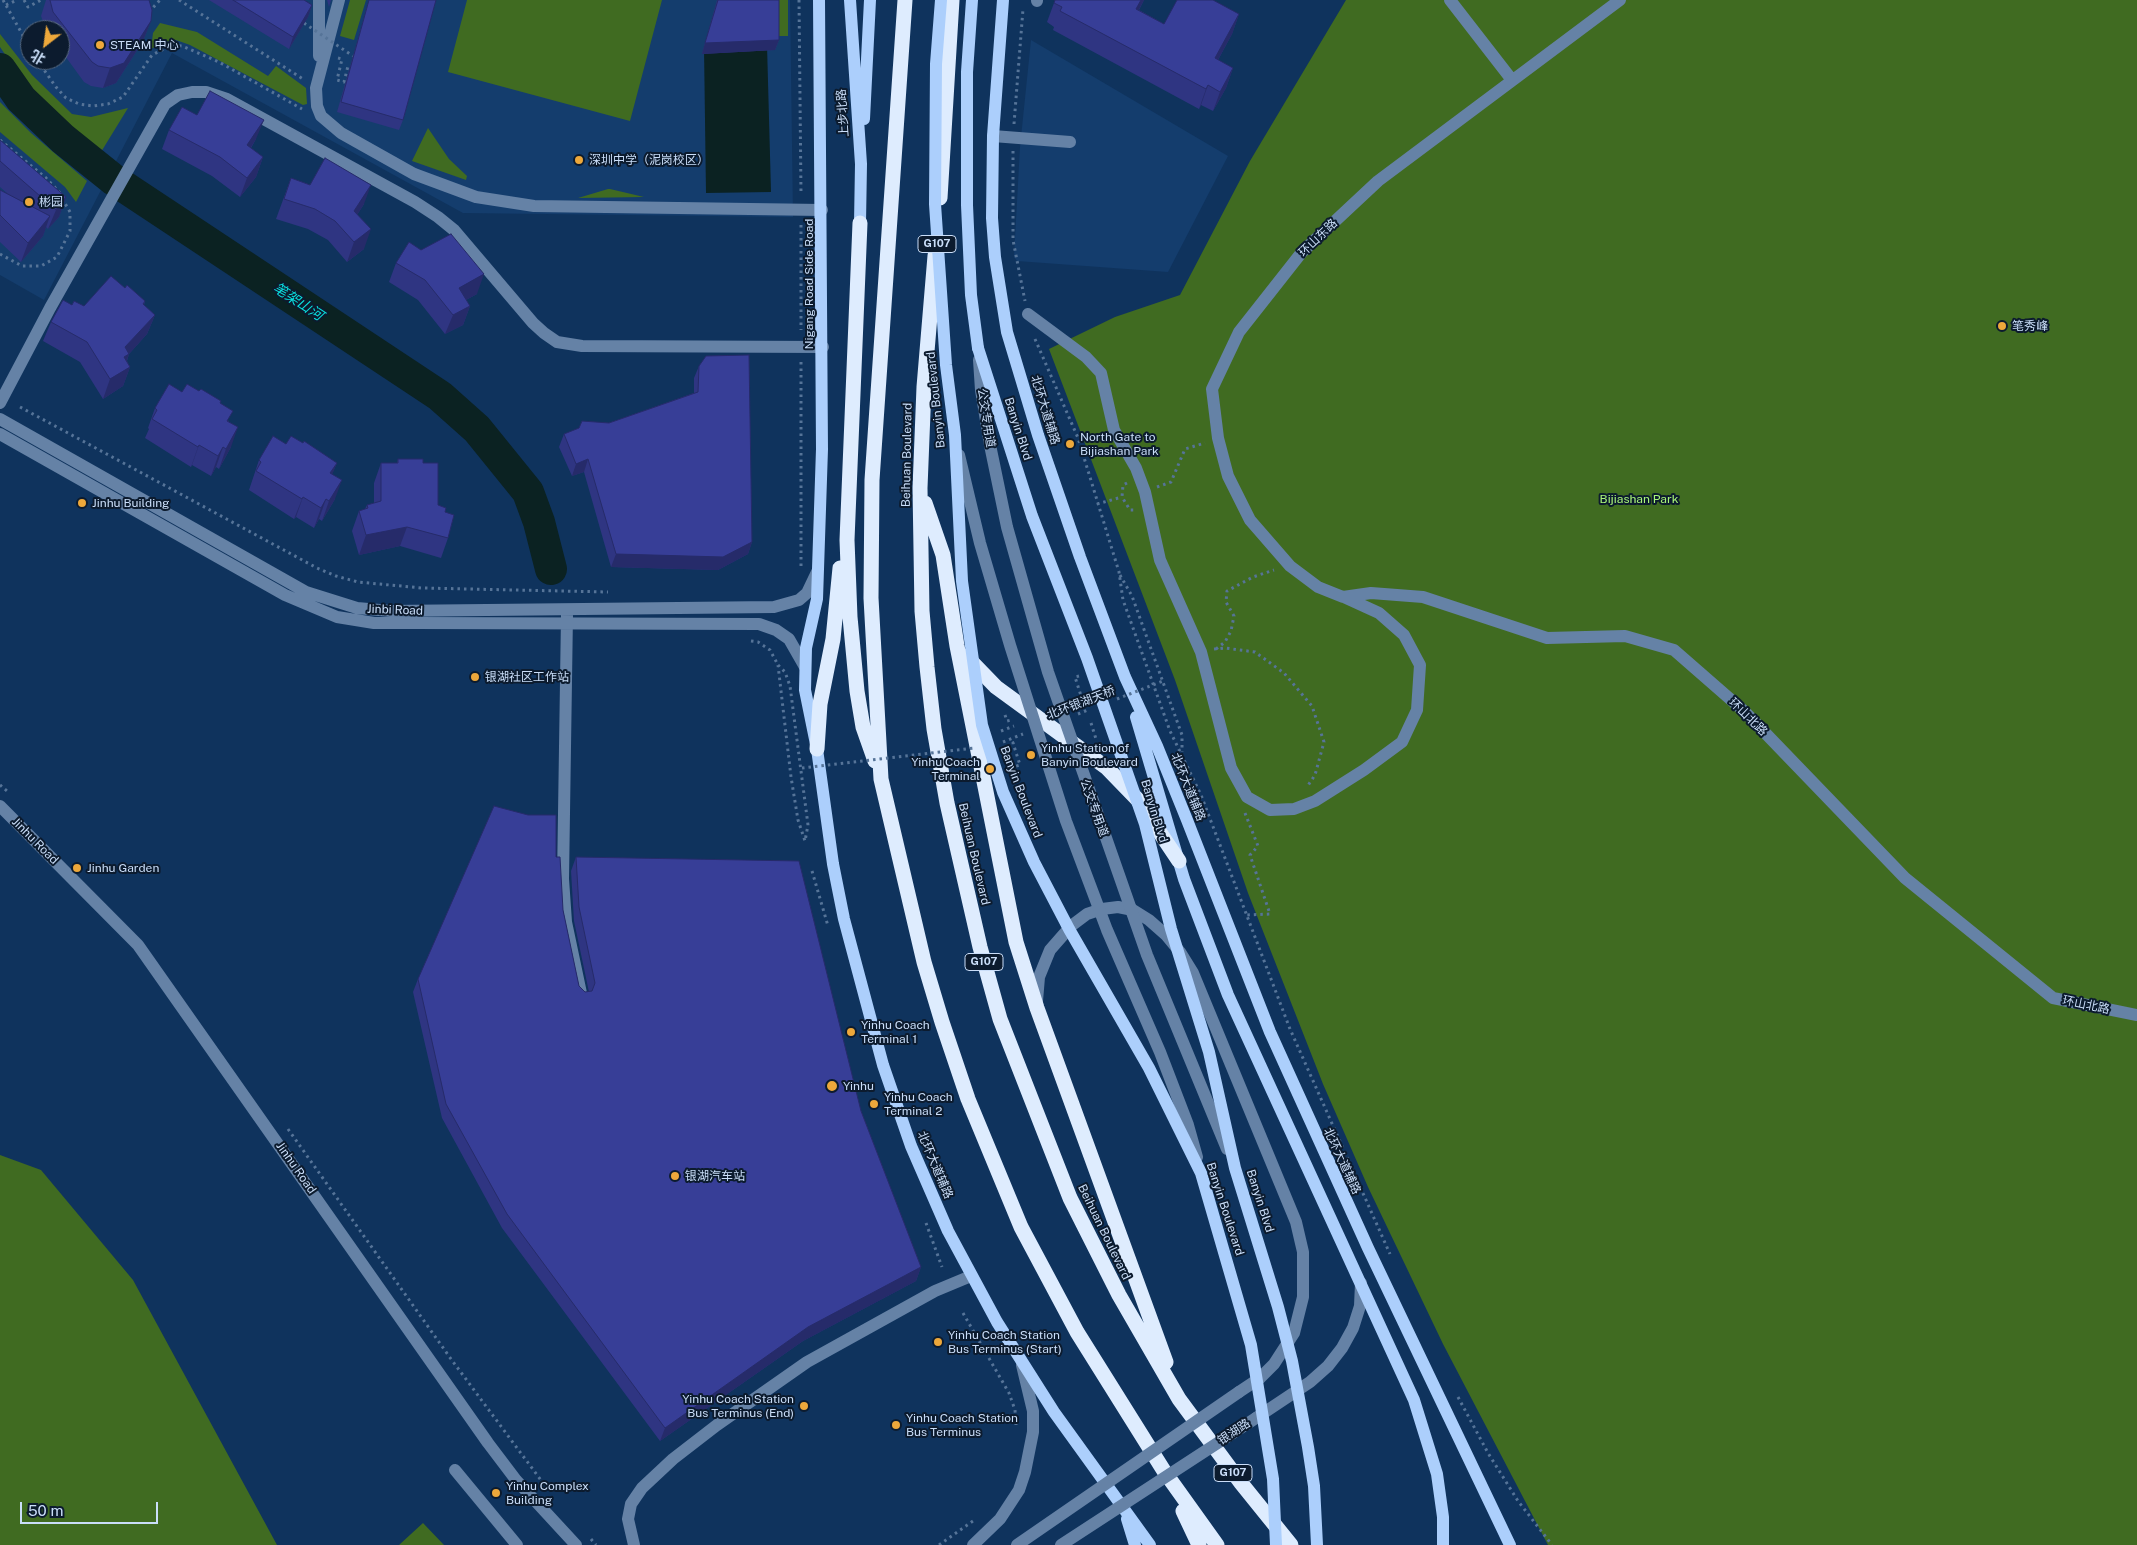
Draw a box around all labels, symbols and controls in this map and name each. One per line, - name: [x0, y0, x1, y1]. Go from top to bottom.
- north arrow: [20, 20, 70, 70]
- place label: STEAM 中心: [110, 38, 178, 52]
- marker: STEAM 中心: [94, 39, 106, 51]
- text: 北: [28, 47, 48, 68]
- street label: 上步北路: [834, 89, 852, 137]
- place label: 深圳中学（泥岗校区）: [589, 153, 709, 167]
- marker: 深圳中学（泥岗校区）: [573, 154, 585, 166]
- place label: 彬园: [39, 195, 63, 209]
- marker: 彬园: [23, 196, 35, 208]
- street label: 环山东路: [1296, 216, 1340, 260]
- street label: Nigang Road Side Road: [802, 219, 816, 349]
- road number: G107: [918, 235, 956, 252]
- water label: 笔架山河: [270, 280, 326, 324]
- place label: 笔秀峰: [2012, 319, 2048, 333]
- marker: 笔秀峰: [1996, 320, 2008, 332]
- street label: Banyin Boulevard: [924, 351, 948, 449]
- street label: 北环大道辅路: [1028, 373, 1062, 447]
- street label: 公交专用道: [974, 387, 998, 449]
- street label: Banyin Blvd: [1001, 396, 1035, 462]
- street label: Beihuan Boulevard: [899, 403, 915, 507]
- place label: North Gate to Bijiashan Park: [1080, 430, 1159, 458]
- marker: North Gate to Bijiashan Park: [1064, 438, 1076, 450]
- park label: Bijiashan Park: [1600, 492, 1678, 506]
- place label: Jinhu Building: [92, 496, 170, 510]
- marker: Jinhu Building: [76, 497, 88, 509]
- street label: Jinbi Road: [367, 602, 423, 618]
- place label: 银湖社区工作站: [485, 670, 569, 684]
- marker: 银湖社区工作站: [469, 671, 481, 683]
- street label: 北环银湖天桥: [1045, 683, 1117, 723]
- street label: 环山北路: [1726, 695, 1770, 739]
- place label: Yinhu Station of Banyin Boulevard: [1041, 741, 1138, 769]
- street label: Banyin Boulevard: [997, 744, 1045, 840]
- marker: Yinhu Station of Banyin Boulevard: [1025, 749, 1037, 761]
- street label: 北环大道辅路: [1168, 751, 1208, 823]
- place label: Yinhu Coach Terminal: [911, 755, 980, 783]
- marker: Yinhu Coach Terminal: [984, 763, 996, 775]
- street label: 公交专用道: [1077, 777, 1111, 839]
- street label: Banyin Blvd: [1138, 778, 1170, 844]
- street label: Beihuan Boulevard: [955, 801, 993, 907]
- street label: Jinhu Road: [9, 815, 61, 867]
- place label: Jinhu Garden: [87, 861, 159, 875]
- marker: Jinhu Garden: [71, 862, 83, 874]
- road number: G107: [965, 954, 1003, 970]
- street label: 环山北路: [2061, 993, 2111, 1017]
- place label: Yinhu Coach Terminal 1: [861, 1018, 930, 1046]
- marker: Yinhu Coach Terminal 1: [845, 1026, 857, 1038]
- marker: Yinhu: [825, 1079, 839, 1093]
- place label: Yinhu: [843, 1079, 874, 1093]
- place label: Yinhu Coach Terminal 2: [884, 1090, 953, 1118]
- marker: Yinhu Coach Terminal 2: [868, 1098, 880, 1110]
- street label: 北环大道辅路: [1320, 1125, 1364, 1197]
- street label: 北环大道辅路: [914, 1129, 956, 1201]
- street label: Jinhu Road: [273, 1139, 319, 1197]
- street label: Banyin Boulevard: [1203, 1161, 1247, 1257]
- street label: Banyin Blvd: [1243, 1168, 1277, 1234]
- place label: 银湖汽车站: [685, 1169, 745, 1183]
- marker: 银湖汽车站: [669, 1170, 681, 1182]
- street label: Beihuan Boulevard: [1075, 1182, 1133, 1282]
- place label: Yinhu Coach Station Bus Terminus (Start): [948, 1328, 1062, 1356]
- marker: Yinhu Coach Station Bus Terminus (Start): [932, 1336, 944, 1348]
- place label: Yinhu Coach Station Bus Terminus (End): [682, 1392, 794, 1420]
- marker: Yinhu Coach Station Bus Terminus (End): [798, 1400, 810, 1412]
- place label: Yinhu Coach Station Bus Terminus: [906, 1411, 1018, 1439]
- street label: 银湖路: [1215, 1416, 1253, 1448]
- marker: Yinhu Coach Station Bus Terminus: [890, 1419, 902, 1431]
- road number: G107: [1214, 1465, 1252, 1482]
- place label: Yinhu Complex Building: [506, 1479, 589, 1507]
- marker: Yinhu Complex Building: [490, 1487, 502, 1499]
- scale bar: [22, 1492, 160, 1524]
- text: 50 m: [28, 1502, 63, 1519]

